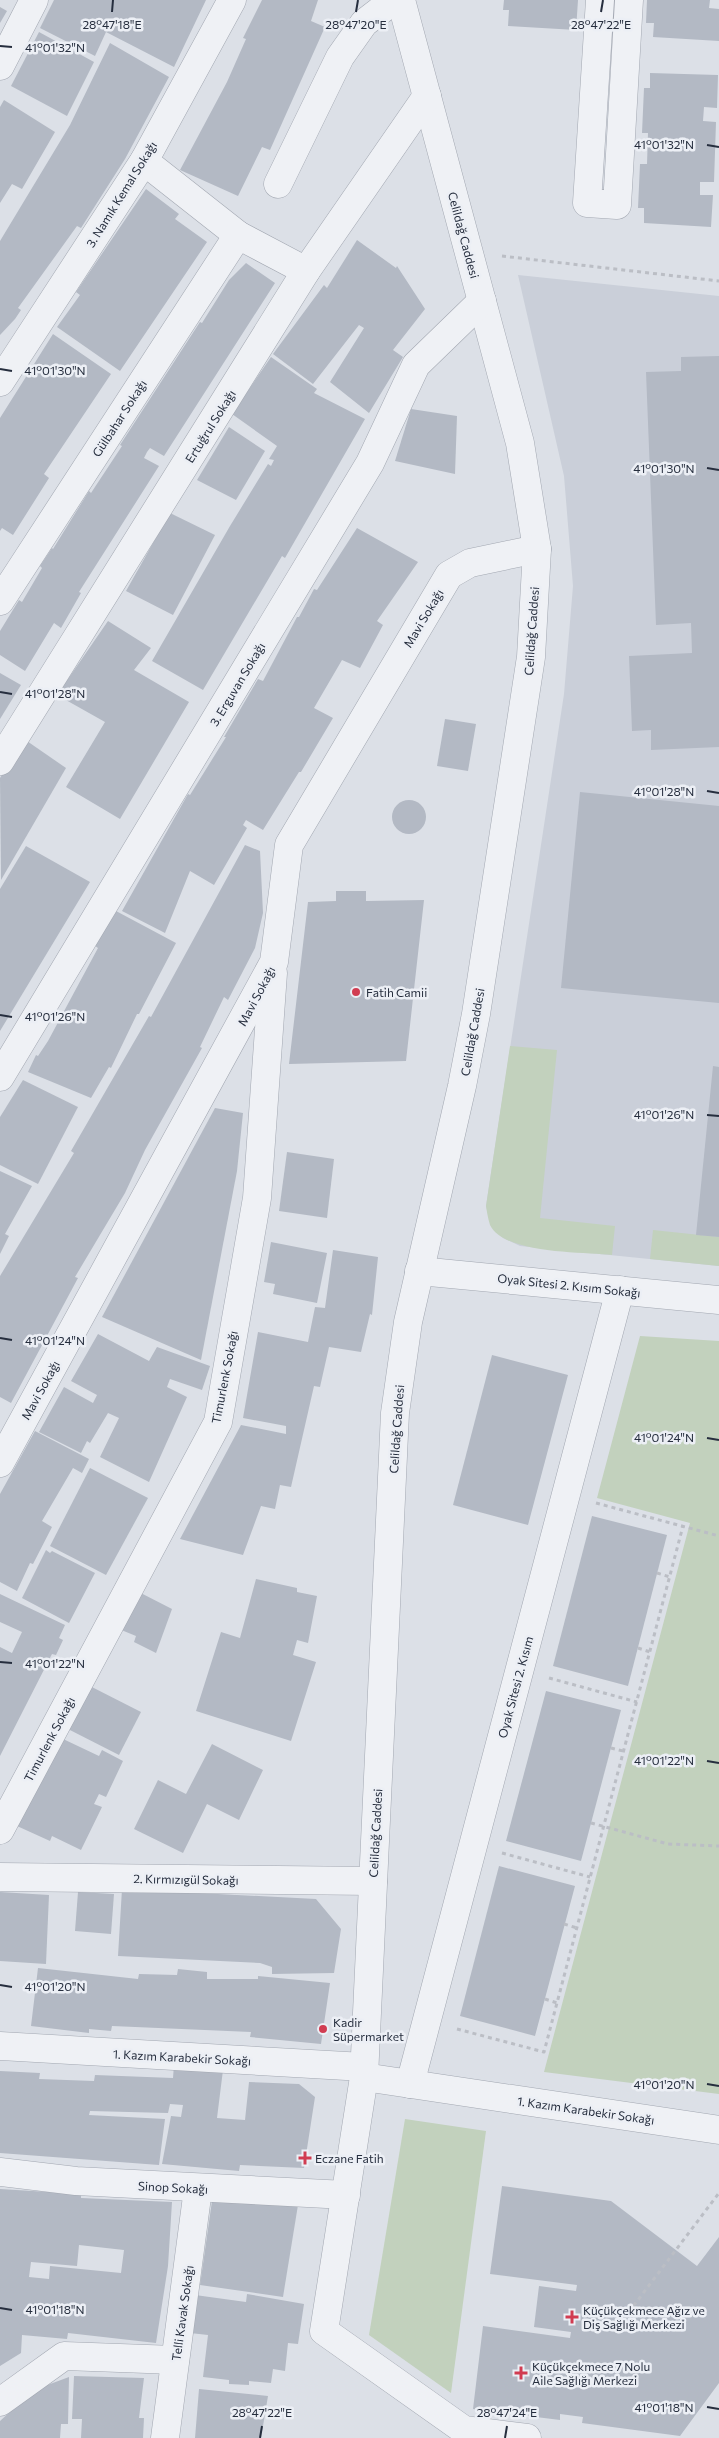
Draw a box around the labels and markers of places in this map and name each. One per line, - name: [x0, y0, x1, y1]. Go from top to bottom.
- place label: Fatih Camii: [366, 985, 427, 999]
- marker: Fatih Camii: [350, 986, 362, 998]
- place label: Kadir Süpermarket: [333, 2015, 404, 2043]
- marker: Kadir Süpermarket: [317, 2023, 329, 2035]
- place label: Eczane Fatih: [315, 2151, 384, 2165]
- marker: Eczane Fatih: [299, 2152, 311, 2164]
- place label: Küçükçekmece Ağız ve Diş Sağlığı Merkezi: [583, 2303, 705, 2331]
- marker: Küçükçekmece Ağız ve Diş Sağlığı Merkezi: [565, 2310, 579, 2324]
- place label: Küçükçekmece 7 Nolu Aile Sağlığı Merkezi: [532, 2359, 650, 2387]
- marker: Küçükçekmece 7 Nolu Aile Sağlığı Merkezi: [514, 2366, 528, 2380]

